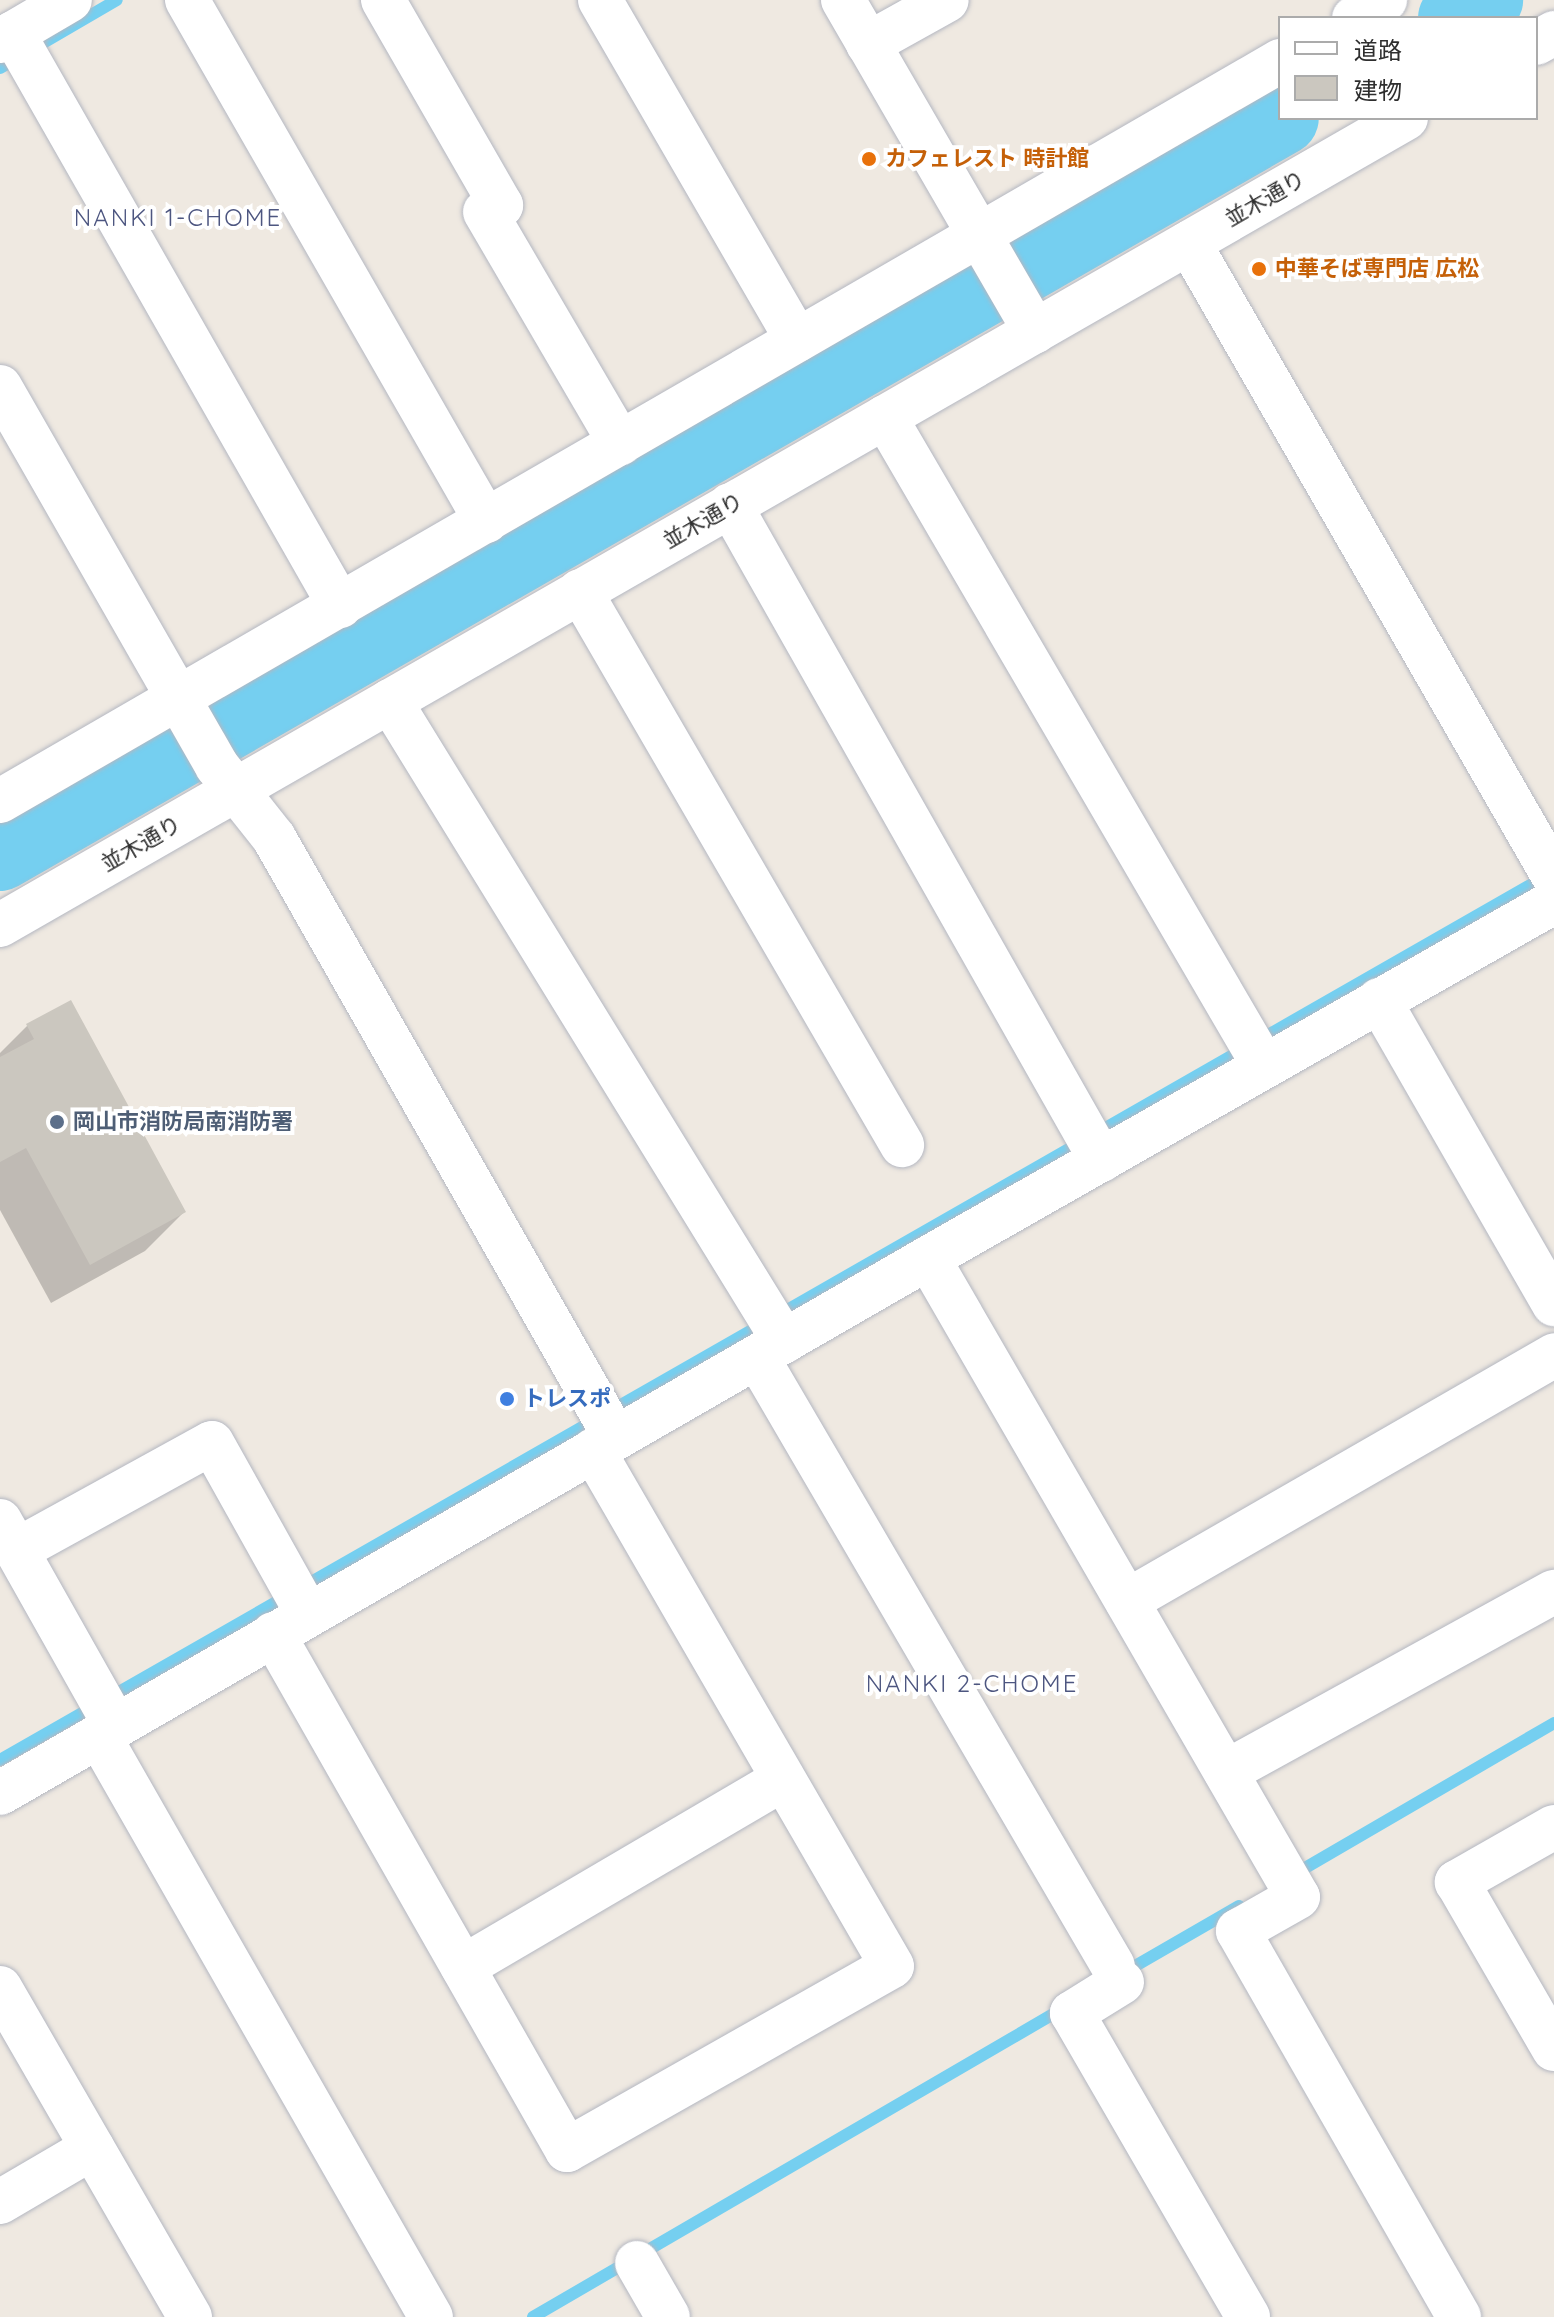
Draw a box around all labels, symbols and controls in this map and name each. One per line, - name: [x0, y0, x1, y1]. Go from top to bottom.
- legend: [1278, 16, 1538, 120]
- text: 道路: [1354, 35, 1402, 65]
- text: 建物: [1354, 75, 1402, 105]
- place label: カフェレスト 時計館: [885, 146, 1089, 172]
- marker: カフェレスト 時計館: [860, 150, 878, 168]
- street label: 並木通り: [1220, 166, 1310, 232]
- district label: NANKI 1-CHOME: [74, 204, 282, 232]
- place label: 中華そば専門店 広松: [1275, 256, 1479, 282]
- marker: 中華そば専門店 広松: [1250, 260, 1268, 278]
- street label: 並木通り: [658, 488, 748, 554]
- street label: 並木通り: [96, 811, 186, 877]
- place label: 岡山市消防局南消防署: [73, 1109, 293, 1135]
- marker: 岡山市消防局南消防署: [48, 1113, 66, 1131]
- place label: トレスポ: [523, 1386, 611, 1412]
- marker: トレスポ: [498, 1390, 516, 1408]
- district label: NANKI 2-CHOME: [866, 1670, 1078, 1698]

